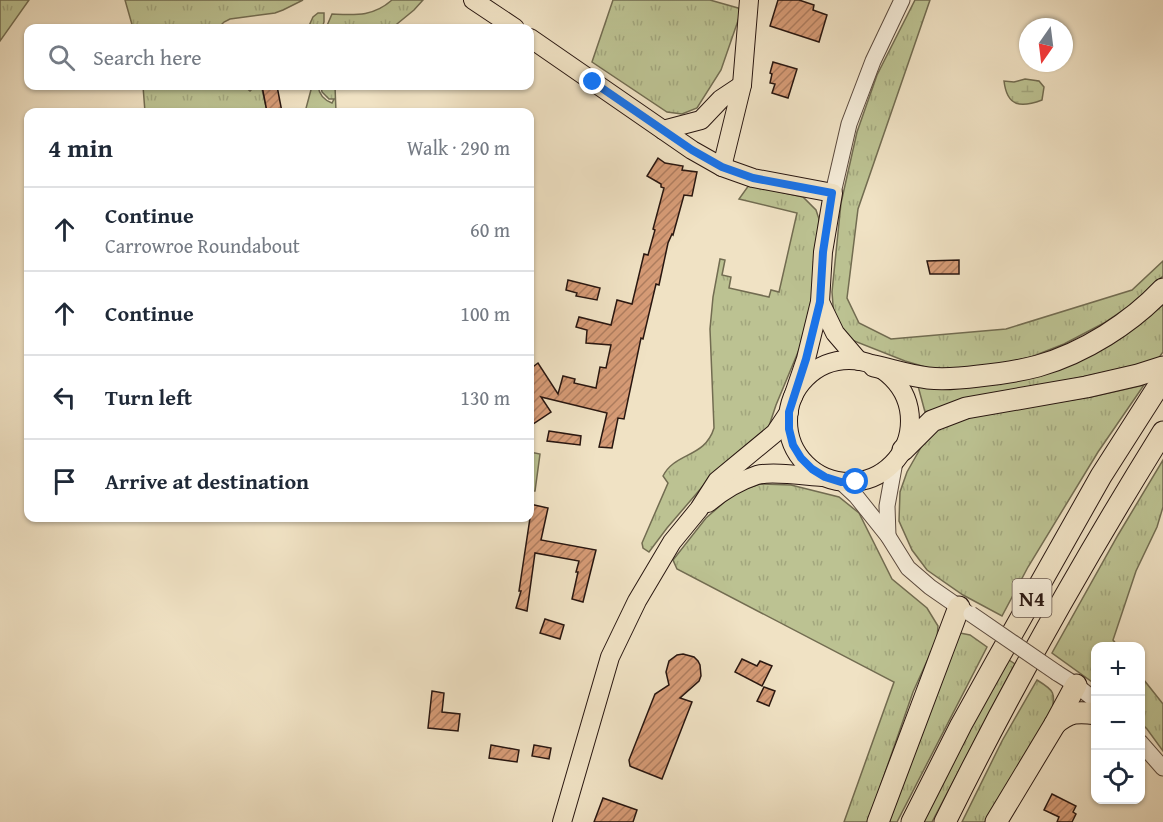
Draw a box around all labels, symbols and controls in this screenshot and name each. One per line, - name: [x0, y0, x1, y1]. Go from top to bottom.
- north arrow: [1019, 18, 1073, 72]
- search box: [24, 24, 534, 90]
- icon: search: [45, 41, 78, 74]
- text: Search here: [93, 41, 202, 73]
- route end: [579, 68, 605, 94]
- text: 4 min: [48, 128, 113, 167]
- text: Walk · 290 m: [407, 133, 510, 162]
- text: Continue: [105, 199, 194, 231]
- icon: ahead: [48, 213, 81, 246]
- text: 60 m: [470, 215, 510, 244]
- text: Carrowroe Roundabout: [105, 231, 300, 260]
- icon: ahead: [48, 297, 81, 330]
- text: Continue: [105, 297, 194, 329]
- text: 100 m: [460, 299, 510, 328]
- icon: left: [48, 381, 81, 414]
- text: Turn left: [105, 381, 192, 413]
- text: 130 m: [460, 383, 510, 412]
- icon: arrive: [48, 465, 81, 498]
- text: Arrive at destination: [105, 465, 309, 497]
- route start: [842, 468, 868, 494]
- road number: N4: [1012, 579, 1052, 617]
- map controls: [1091, 642, 1145, 804]
- button: +: [1091, 642, 1145, 696]
- button: −: [1091, 696, 1145, 750]
- button: locate: [1091, 750, 1145, 804]

